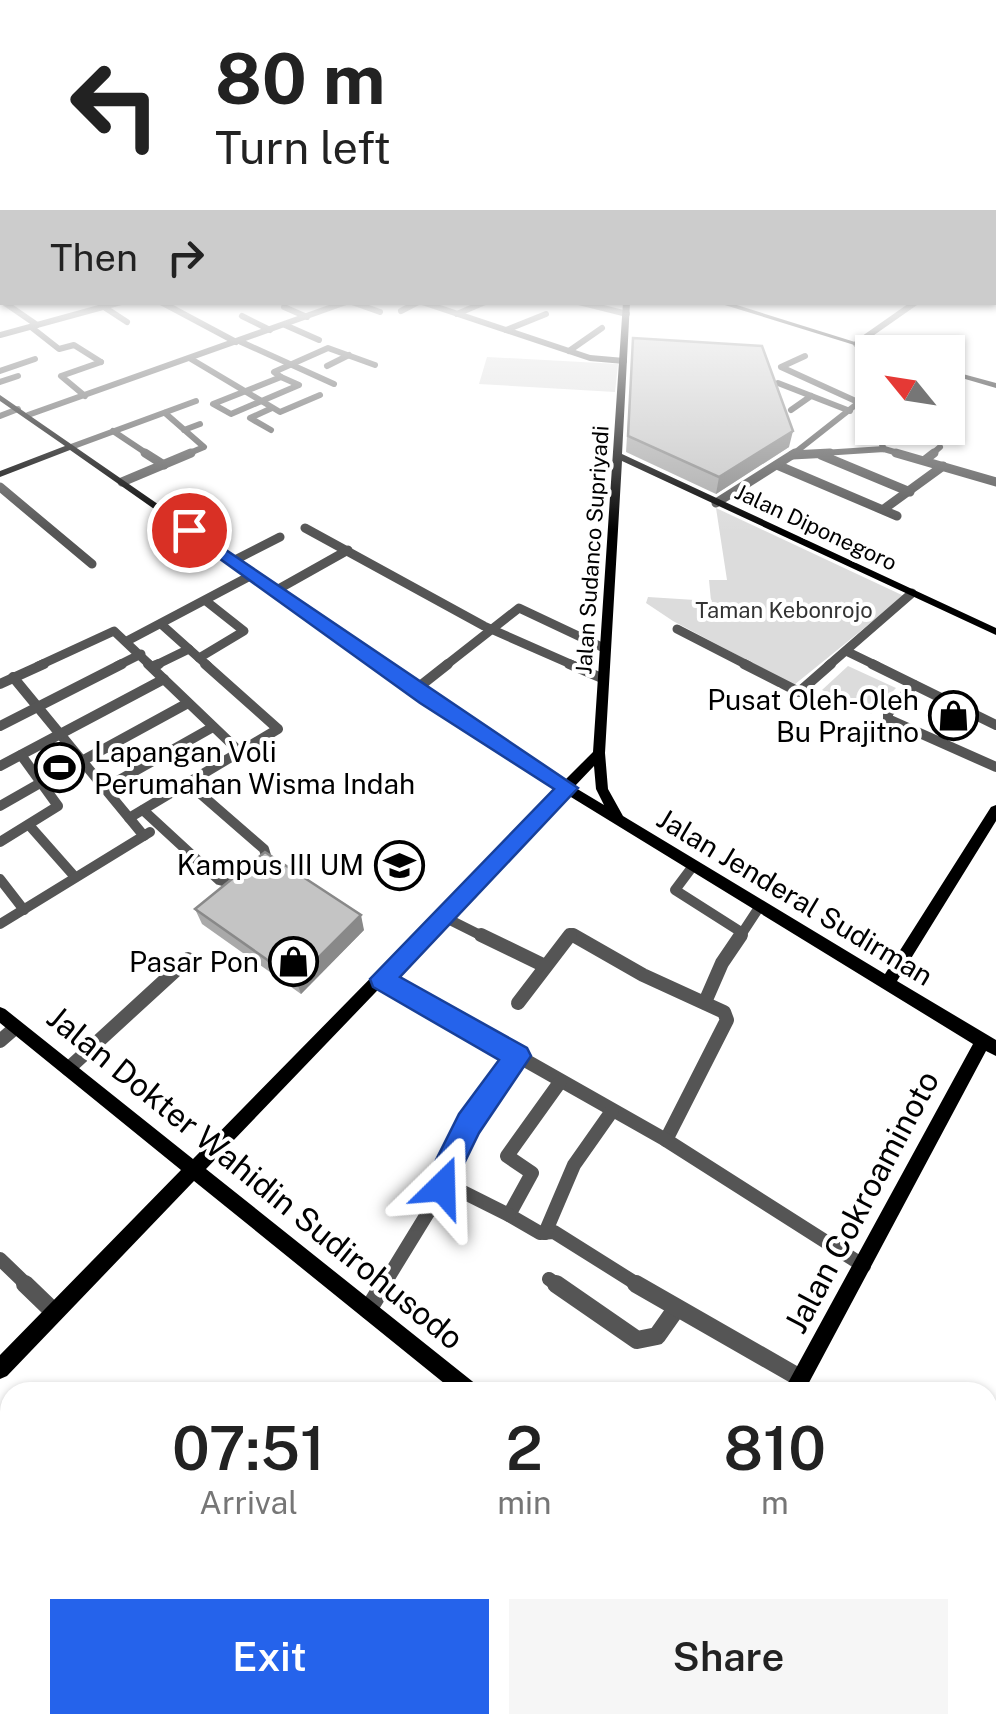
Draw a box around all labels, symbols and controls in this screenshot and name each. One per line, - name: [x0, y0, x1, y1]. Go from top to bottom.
- text: 80 m: [215, 37, 385, 120]
- icon: left: [50, 40, 180, 170]
- text: Turn left: [215, 121, 391, 174]
- icon: right: [158, 230, 213, 285]
- text: Then: [50, 235, 138, 280]
- north arrow: [855, 335, 965, 445]
- map controls: [855, 335, 965, 445]
- street label: Jalan Sudanco Supriyadi: [570, 425, 614, 675]
- street label: Jalan Diponegoro: [731, 478, 901, 576]
- pin: [147, 488, 232, 573]
- icon: arrive: [162, 503, 217, 558]
- park label: Taman Kebonrojo: [695, 597, 873, 623]
- place label: Pusat Oleh-Oleh Bu Prajitno: [707, 683, 919, 748]
- shop icon: Pusat Oleh-Oleh Bu Prajitno: [928, 690, 980, 742]
- place label: Lapangan Voli Perumahan Wisma Indah: [94, 735, 415, 800]
- sports icon: Lapangan Voli Perumahan Wisma Indah: [33, 742, 85, 794]
- street label: Jalan Jenderal Sudirman: [651, 801, 939, 992]
- school or university icon: Kampus III UM: [373, 839, 425, 891]
- place label: Kampus III UM: [177, 848, 364, 881]
- shop icon: Pasar Pon: [268, 936, 320, 988]
- place label: Pasar Pon: [129, 945, 259, 978]
- street label: Jalan Dokter Wahidin Sudirohusodo: [40, 998, 471, 1357]
- street label: Jalan Cokroaminoto: [777, 1065, 946, 1339]
- position arrow: [390, 1135, 494, 1239]
- text: 07:51: [172, 1413, 325, 1484]
- text: 2: [506, 1413, 543, 1484]
- text: 810: [723, 1413, 826, 1484]
- text: Arrival: [199, 1484, 298, 1521]
- text: min: [497, 1484, 551, 1521]
- text: m: [761, 1484, 789, 1521]
- button: Exit: [50, 1599, 489, 1714]
- button: Share: [509, 1599, 948, 1714]

